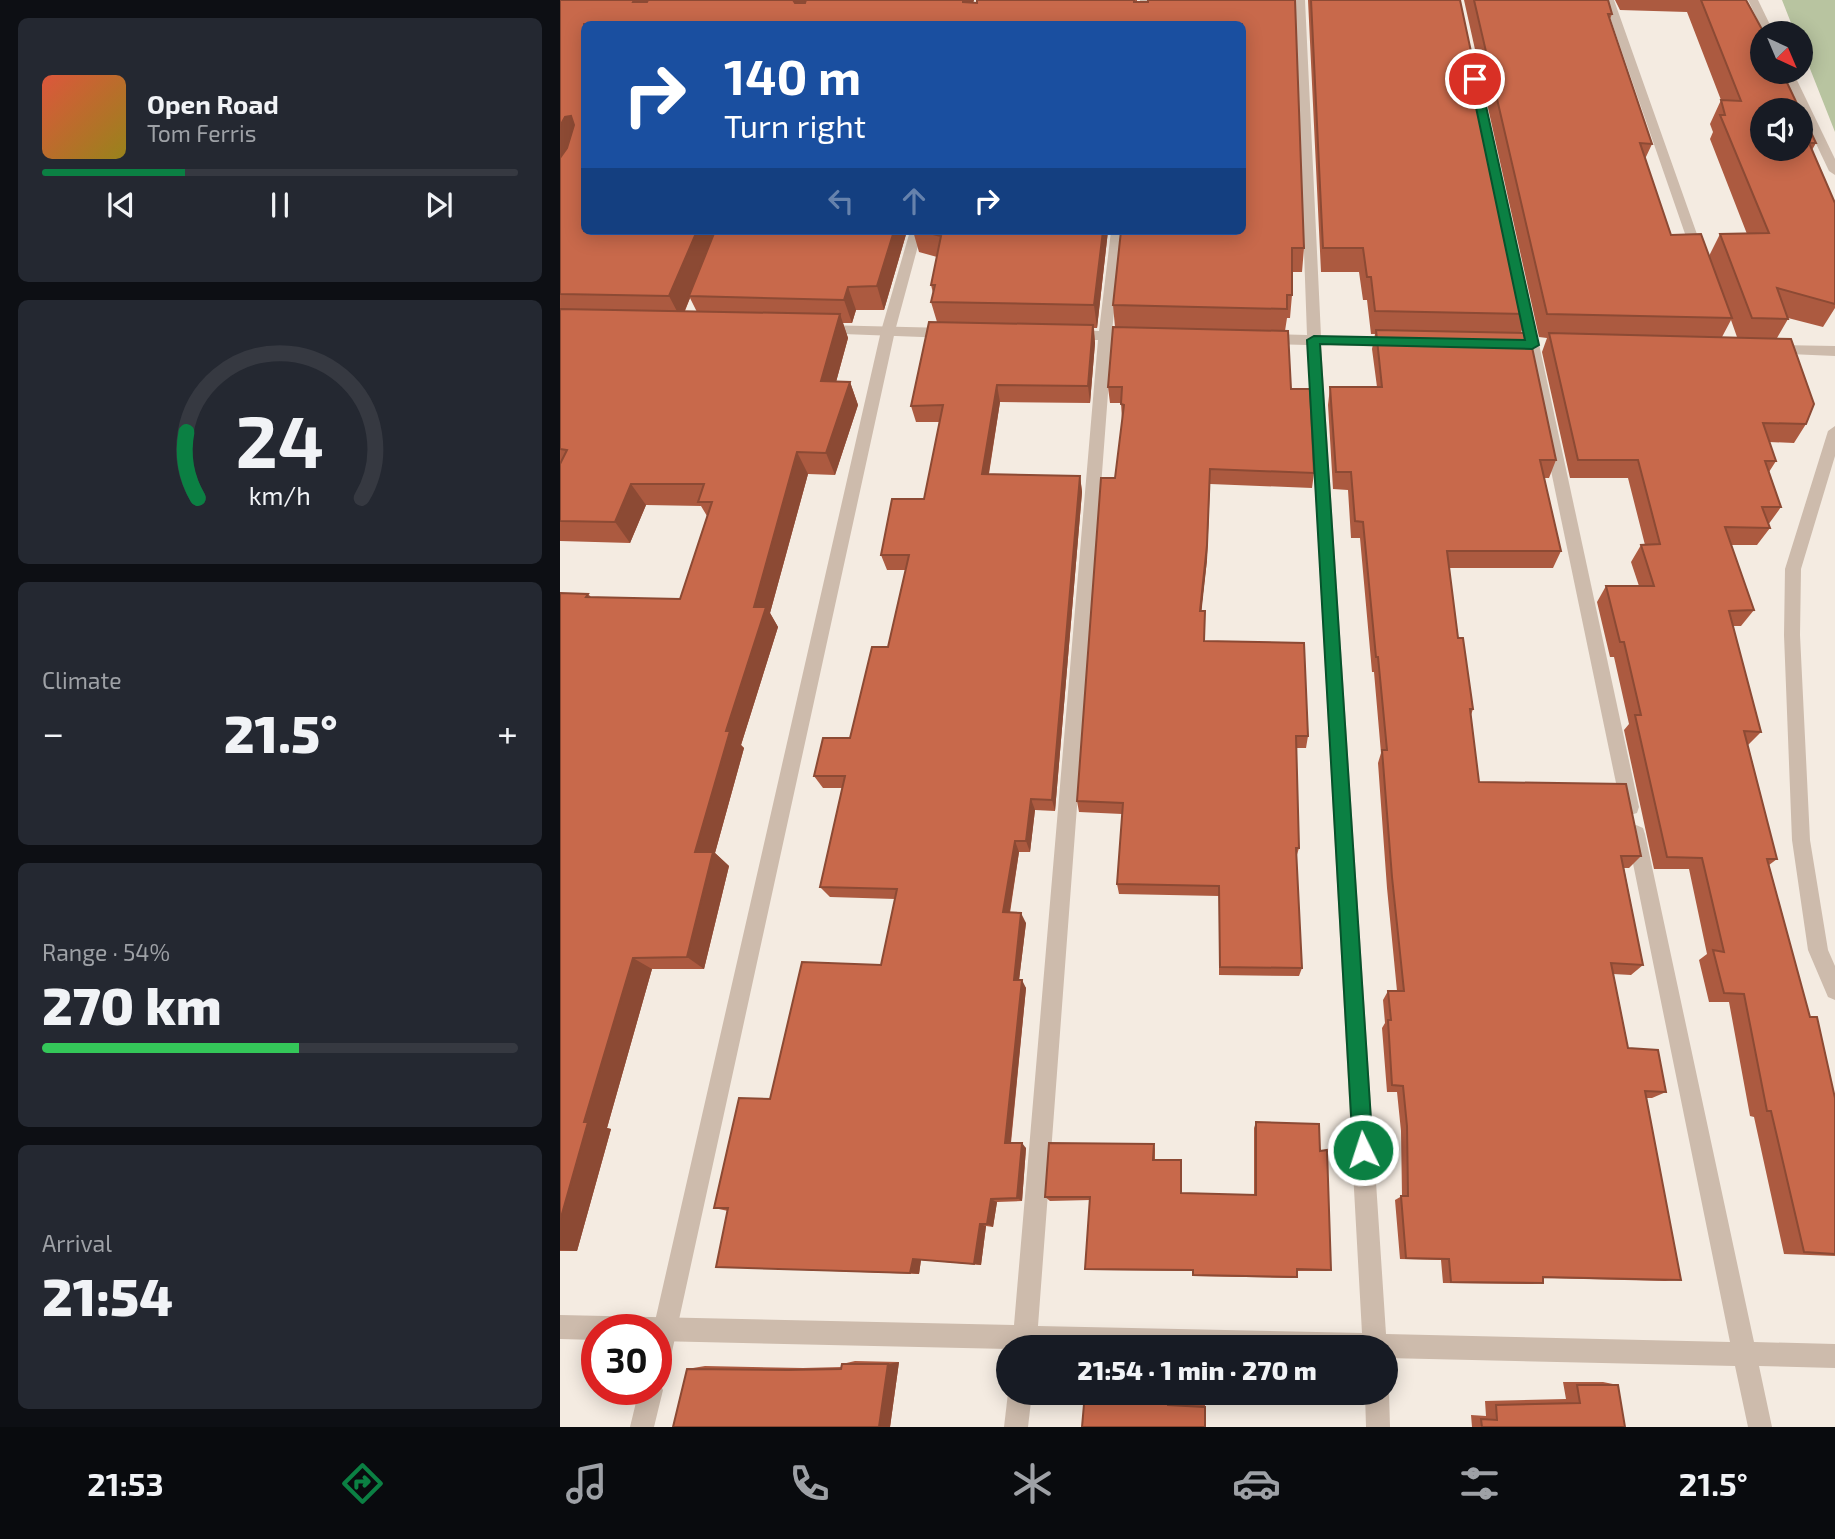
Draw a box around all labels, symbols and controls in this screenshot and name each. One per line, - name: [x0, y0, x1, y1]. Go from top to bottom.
- north arrow: [1750, 21, 1813, 84]
- map controls: [1750, 21, 1813, 161]
- text: 140 m: [724, 46, 861, 105]
- icon: right: [609, 49, 700, 140]
- pin: [1445, 49, 1505, 109]
- icon: arrive: [1456, 60, 1494, 98]
- text: Open Road: [147, 88, 279, 119]
- button: sound: [1750, 98, 1813, 161]
- text: Turn right: [724, 106, 866, 144]
- text: Tom Ferris: [147, 119, 256, 147]
- icon: left: [822, 182, 860, 220]
- icon: ahead: [895, 182, 933, 220]
- icon: right: [968, 182, 1006, 220]
- icon: previous: [102, 186, 140, 224]
- icon: pause: [261, 186, 299, 224]
- icon: next: [420, 186, 458, 224]
- text: 24: [236, 395, 324, 483]
- text: km/h: [249, 479, 311, 509]
- text: Climate: [42, 666, 122, 694]
- text: 21.5°: [224, 701, 338, 763]
- text: −: [42, 709, 64, 755]
- text: +: [497, 709, 518, 755]
- text: Range · 54%: [42, 938, 170, 966]
- text: 270 km: [42, 973, 222, 1035]
- position arrow: [1326, 1113, 1400, 1187]
- text: Arrival: [42, 1229, 112, 1257]
- text: 21:54: [42, 1264, 173, 1326]
- speed limit sign: 30: [581, 1314, 672, 1405]
- text: 21:54 · 1 min · 270 m: [1077, 1354, 1317, 1385]
- icon: directions: [338, 1459, 387, 1508]
- icon: music: [562, 1459, 611, 1508]
- icon: phone: [785, 1459, 834, 1508]
- icon: climate: [1008, 1459, 1057, 1508]
- icon: car: [1232, 1459, 1281, 1508]
- icon: filters: [1455, 1459, 1504, 1508]
- text: 21:53: [87, 1464, 164, 1502]
- text: 21.5°: [1679, 1464, 1748, 1502]

